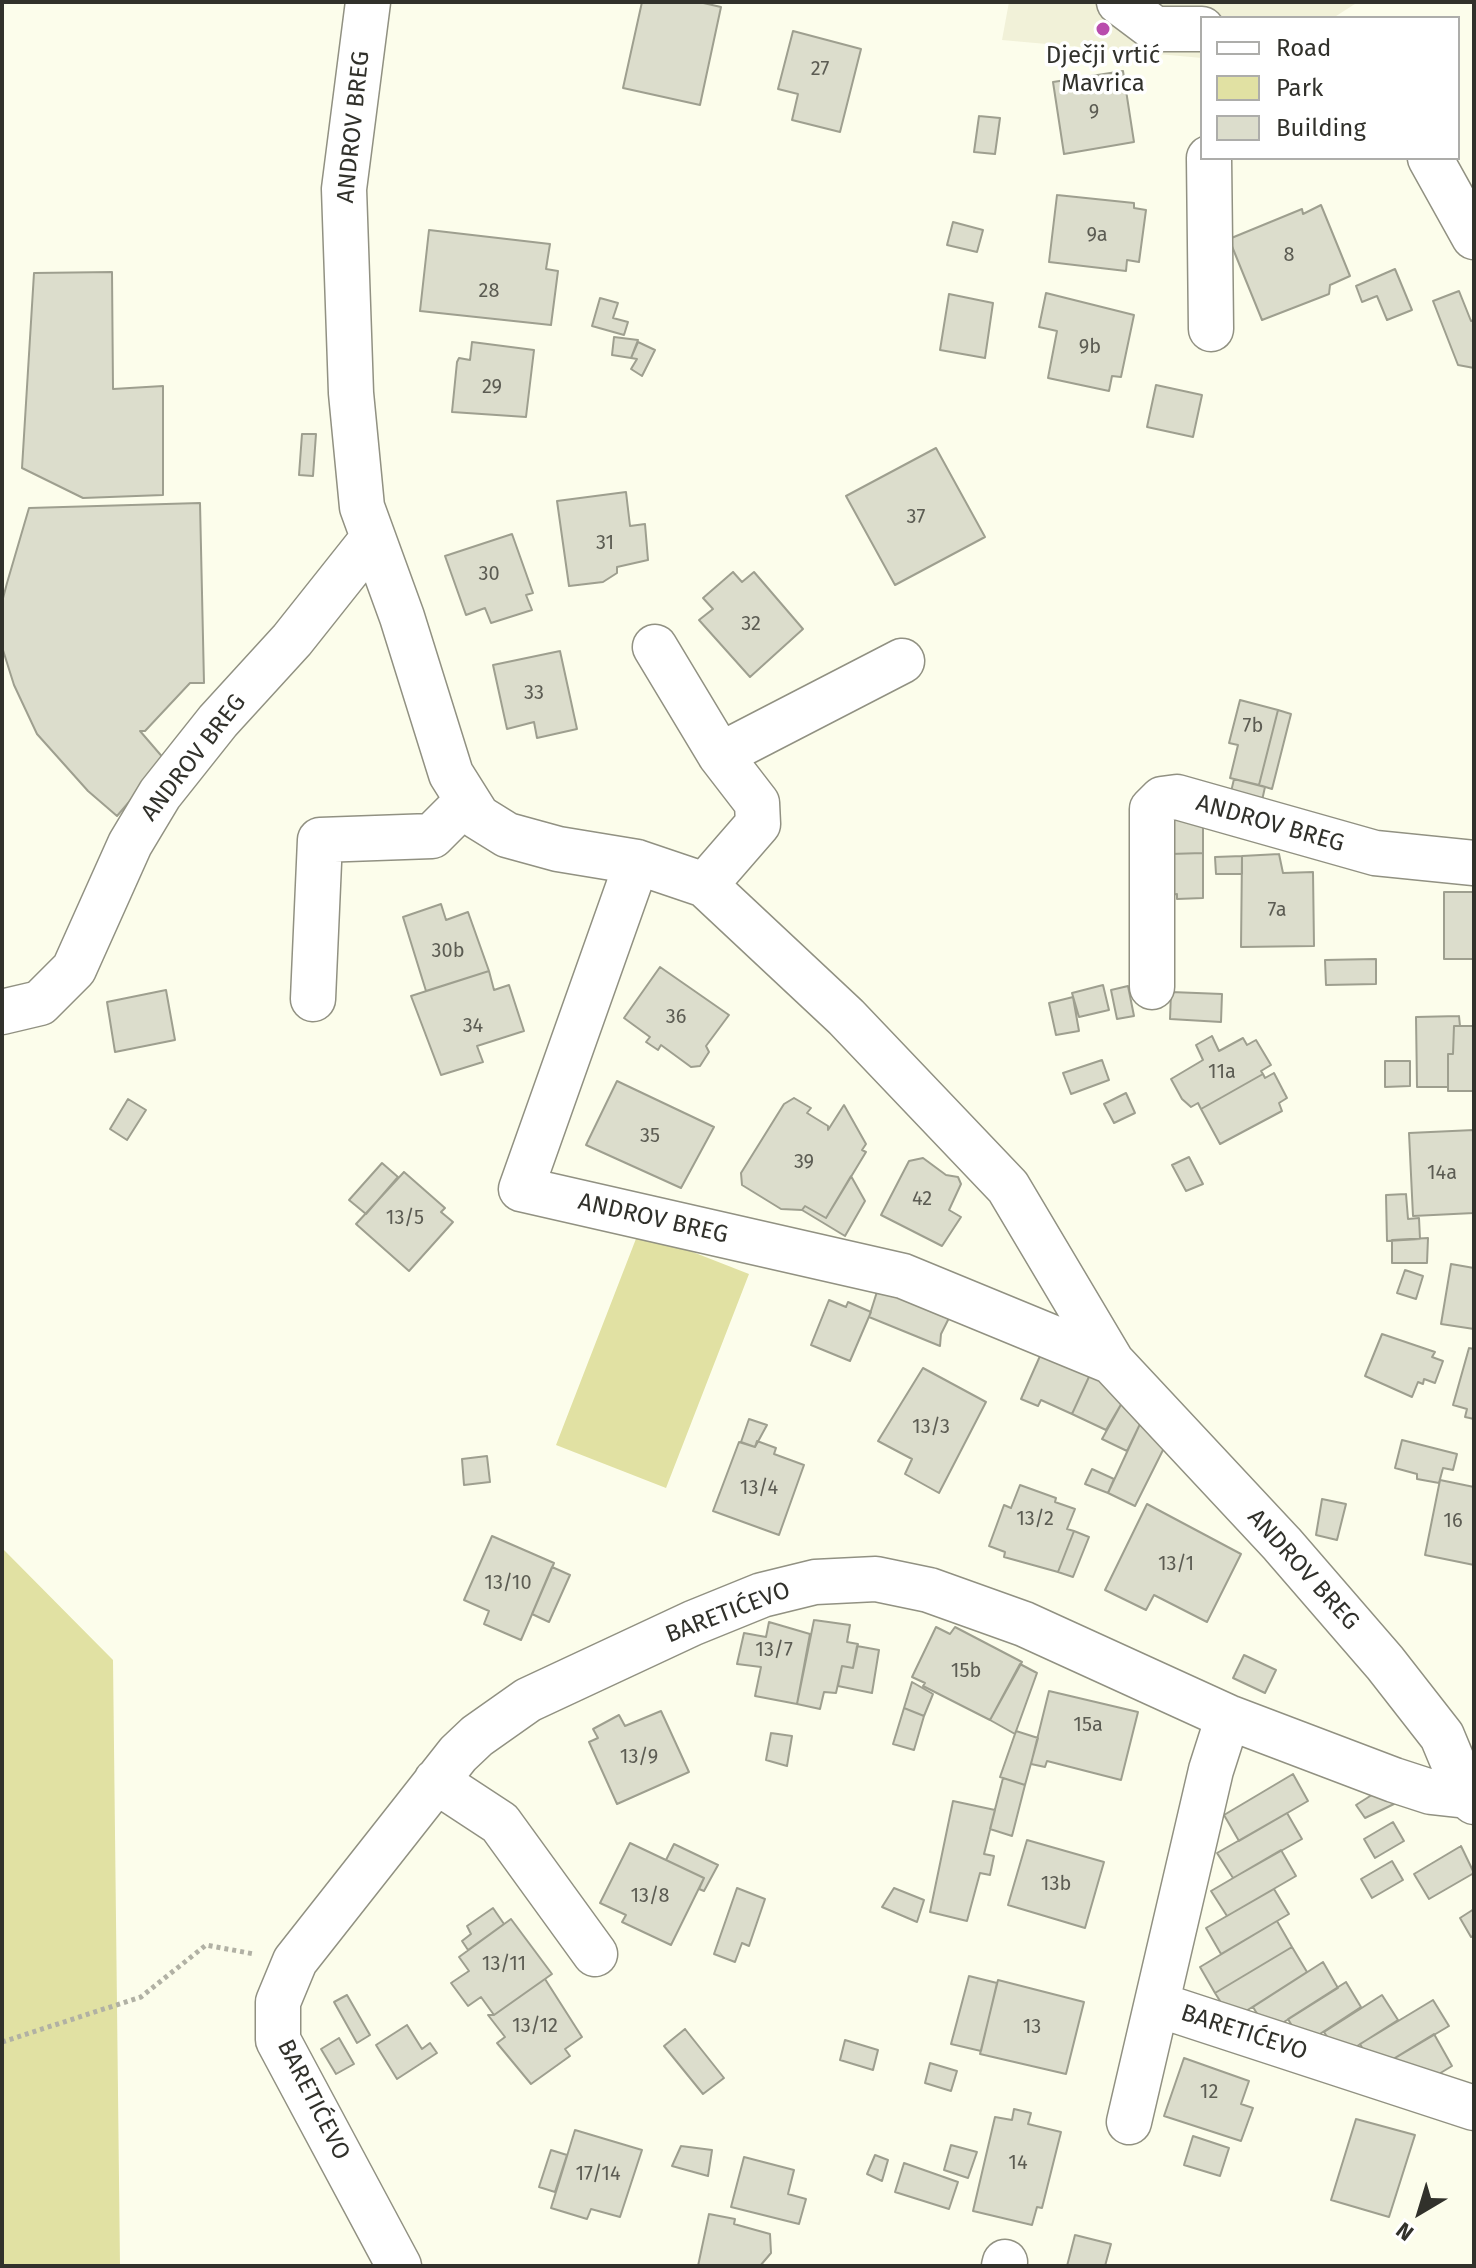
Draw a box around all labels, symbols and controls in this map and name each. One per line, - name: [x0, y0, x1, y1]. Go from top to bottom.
- legend: [1200, 16, 1460, 160]
- marker: Dječji vrtić Mavrica: [1094, 20, 1112, 38]
- text: Road: [1276, 34, 1331, 62]
- place label: Dječji vrtić Mavrica: [1046, 42, 1160, 98]
- street label: ANDROV BREG: [332, 49, 376, 205]
- house number: 27: [811, 57, 829, 81]
- text: Park: [1276, 74, 1323, 102]
- house number: 9: [1089, 100, 1099, 124]
- text: Building: [1276, 114, 1366, 142]
- house number: 9a: [1086, 223, 1108, 247]
- house number: 8: [1283, 243, 1295, 267]
- house number: 28: [479, 279, 499, 303]
- house number: 9b: [1079, 335, 1101, 359]
- house number: 29: [482, 375, 502, 399]
- house number: 37: [907, 505, 925, 529]
- house number: 31: [596, 531, 614, 555]
- house number: 30: [478, 562, 500, 586]
- house number: 32: [741, 612, 761, 636]
- house number: 33: [524, 681, 544, 705]
- street label: ANDROV BREG: [136, 689, 252, 827]
- house number: 7b: [1243, 714, 1263, 738]
- street label: ANDROV BREG: [1193, 789, 1347, 859]
- house number: 7a: [1267, 898, 1287, 922]
- house number: 30b: [431, 939, 465, 963]
- house number: 36: [666, 1005, 686, 1029]
- house number: 34: [463, 1014, 483, 1038]
- house number: 11a: [1208, 1060, 1236, 1084]
- house number: 35: [640, 1124, 660, 1148]
- house number: 39: [794, 1150, 814, 1174]
- house number: 14a: [1427, 1161, 1457, 1185]
- house number: 42: [912, 1187, 932, 1211]
- street label: ANDROV BREG: [575, 1188, 731, 1250]
- house number: 13/5: [386, 1206, 424, 1230]
- house number: 13/3: [912, 1415, 950, 1439]
- house number: 13/4: [740, 1476, 778, 1500]
- street label: ANDROV BREG: [1241, 1504, 1365, 1636]
- house number: 13/2: [1016, 1507, 1054, 1531]
- house number: 16: [1443, 1509, 1463, 1533]
- house number: 13/1: [1158, 1552, 1194, 1576]
- house number: 13/10: [484, 1571, 532, 1595]
- street label: BARETIĆEVO: [662, 1576, 794, 1650]
- house number: 13/7: [755, 1638, 793, 1662]
- house number: 15b: [951, 1659, 981, 1683]
- house number: 15a: [1073, 1713, 1103, 1737]
- house number: 13/9: [620, 1745, 658, 1769]
- house number: 13b: [1041, 1872, 1071, 1896]
- house number: 13/8: [630, 1884, 670, 1908]
- house number: 13/11: [482, 1952, 526, 1976]
- street label: BARETIĆEVO: [1177, 1999, 1311, 2067]
- house number: 13/12: [512, 2014, 558, 2038]
- house number: 13: [1023, 2015, 1041, 2039]
- street label: BARETIĆEVO: [270, 2035, 356, 2165]
- house number: 12: [1200, 2080, 1218, 2104]
- house number: 14: [1008, 2151, 1028, 2175]
- house number: 17/14: [575, 2162, 621, 2186]
- north arrow: [1380, 2172, 1460, 2252]
- text: N: [1391, 2216, 1419, 2246]

